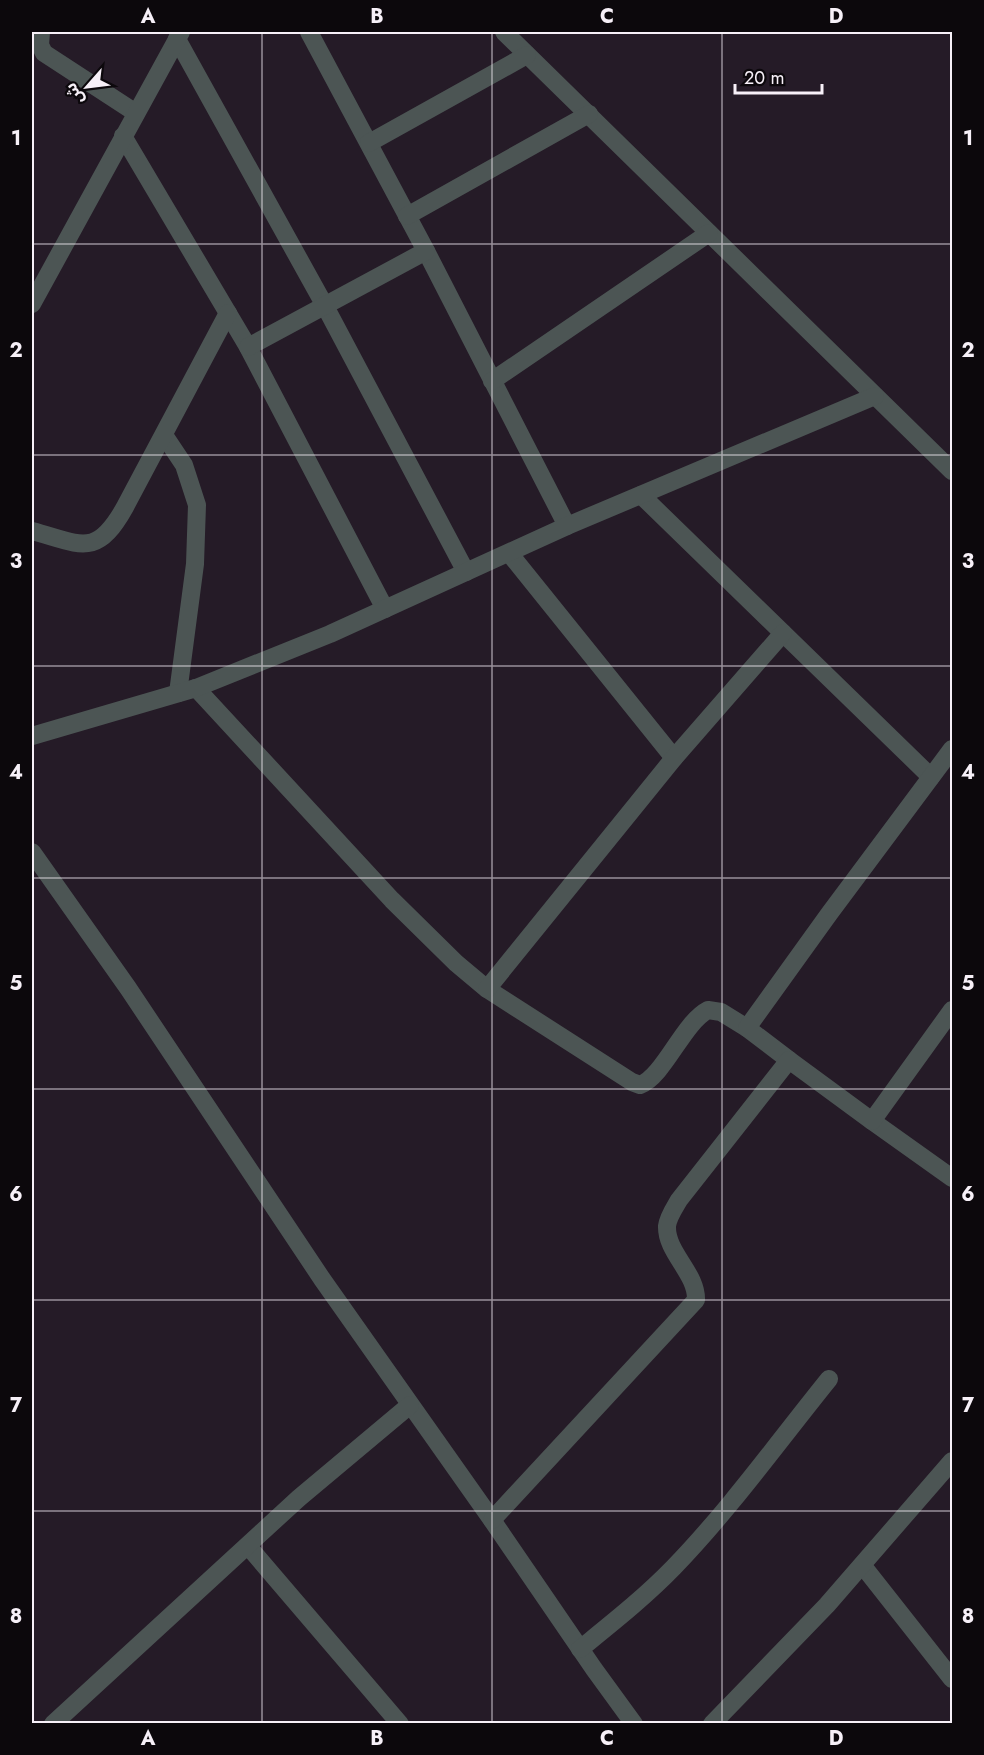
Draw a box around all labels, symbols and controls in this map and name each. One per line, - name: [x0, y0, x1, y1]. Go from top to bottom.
- text: A: [140, 2, 156, 31]
- text: B: [370, 2, 384, 31]
- text: C: [600, 2, 614, 31]
- text: D: [829, 2, 843, 31]
- north arrow: [57, 57, 117, 117]
- scale bar: [735, 57, 822, 95]
- text: 20 m: [744, 65, 784, 91]
- text: ش: [59, 79, 89, 109]
- text: 1: [11, 124, 21, 153]
- text: 1: [963, 124, 973, 153]
- text: 2: [9, 336, 23, 365]
- text: 2: [961, 336, 975, 365]
- text: 3: [10, 547, 22, 576]
- text: 3: [962, 547, 974, 576]
- text: 4: [9, 758, 23, 787]
- text: 4: [961, 758, 975, 787]
- text: 5: [10, 969, 23, 998]
- text: 5: [962, 969, 975, 998]
- text: 6: [9, 1180, 23, 1209]
- text: 6: [961, 1180, 975, 1209]
- text: 7: [10, 1391, 23, 1420]
- text: 7: [962, 1391, 975, 1420]
- text: 8: [10, 1602, 22, 1631]
- text: 8: [962, 1602, 974, 1631]
- text: A: [140, 1724, 156, 1753]
- text: B: [370, 1724, 384, 1753]
- text: C: [600, 1724, 614, 1753]
- text: D: [829, 1724, 843, 1753]

